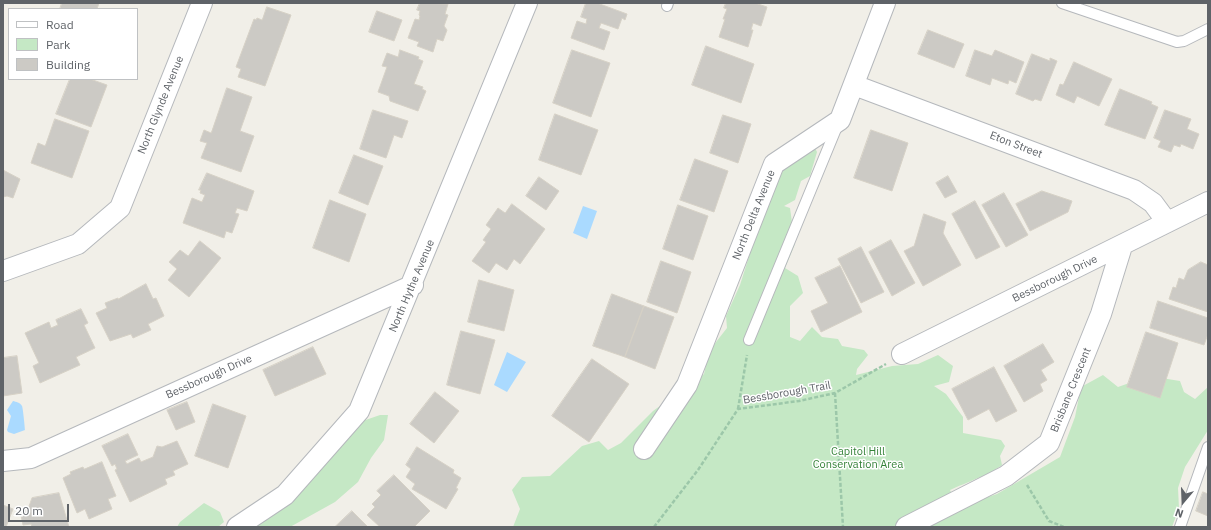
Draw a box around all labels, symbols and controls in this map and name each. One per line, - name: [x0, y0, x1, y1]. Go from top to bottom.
- legend: [8, 8, 138, 80]
- text: Road: [46, 17, 74, 32]
- text: Park: [46, 37, 70, 52]
- street label: North Glynde Avenue: [135, 54, 187, 156]
- text: Building: [46, 57, 90, 72]
- street label: Eton Street: [988, 129, 1044, 161]
- street label: North Delta Avenue: [730, 168, 778, 262]
- street label: North Hythe Avenue: [386, 238, 438, 334]
- street label: Bessborough Drive: [1010, 253, 1100, 305]
- street label: Brisbane Crescent: [1048, 346, 1094, 434]
- street label: Bessborough Drive: [164, 352, 254, 402]
- street label: Bessborough Trail: [742, 379, 832, 407]
- park label: Capitol Hill Conservation Area: [813, 445, 903, 471]
- north arrow: [1163, 482, 1203, 522]
- scale bar: [10, 496, 71, 522]
- text: 20 m: [15, 503, 43, 518]
- text: N: [1173, 505, 1185, 521]

